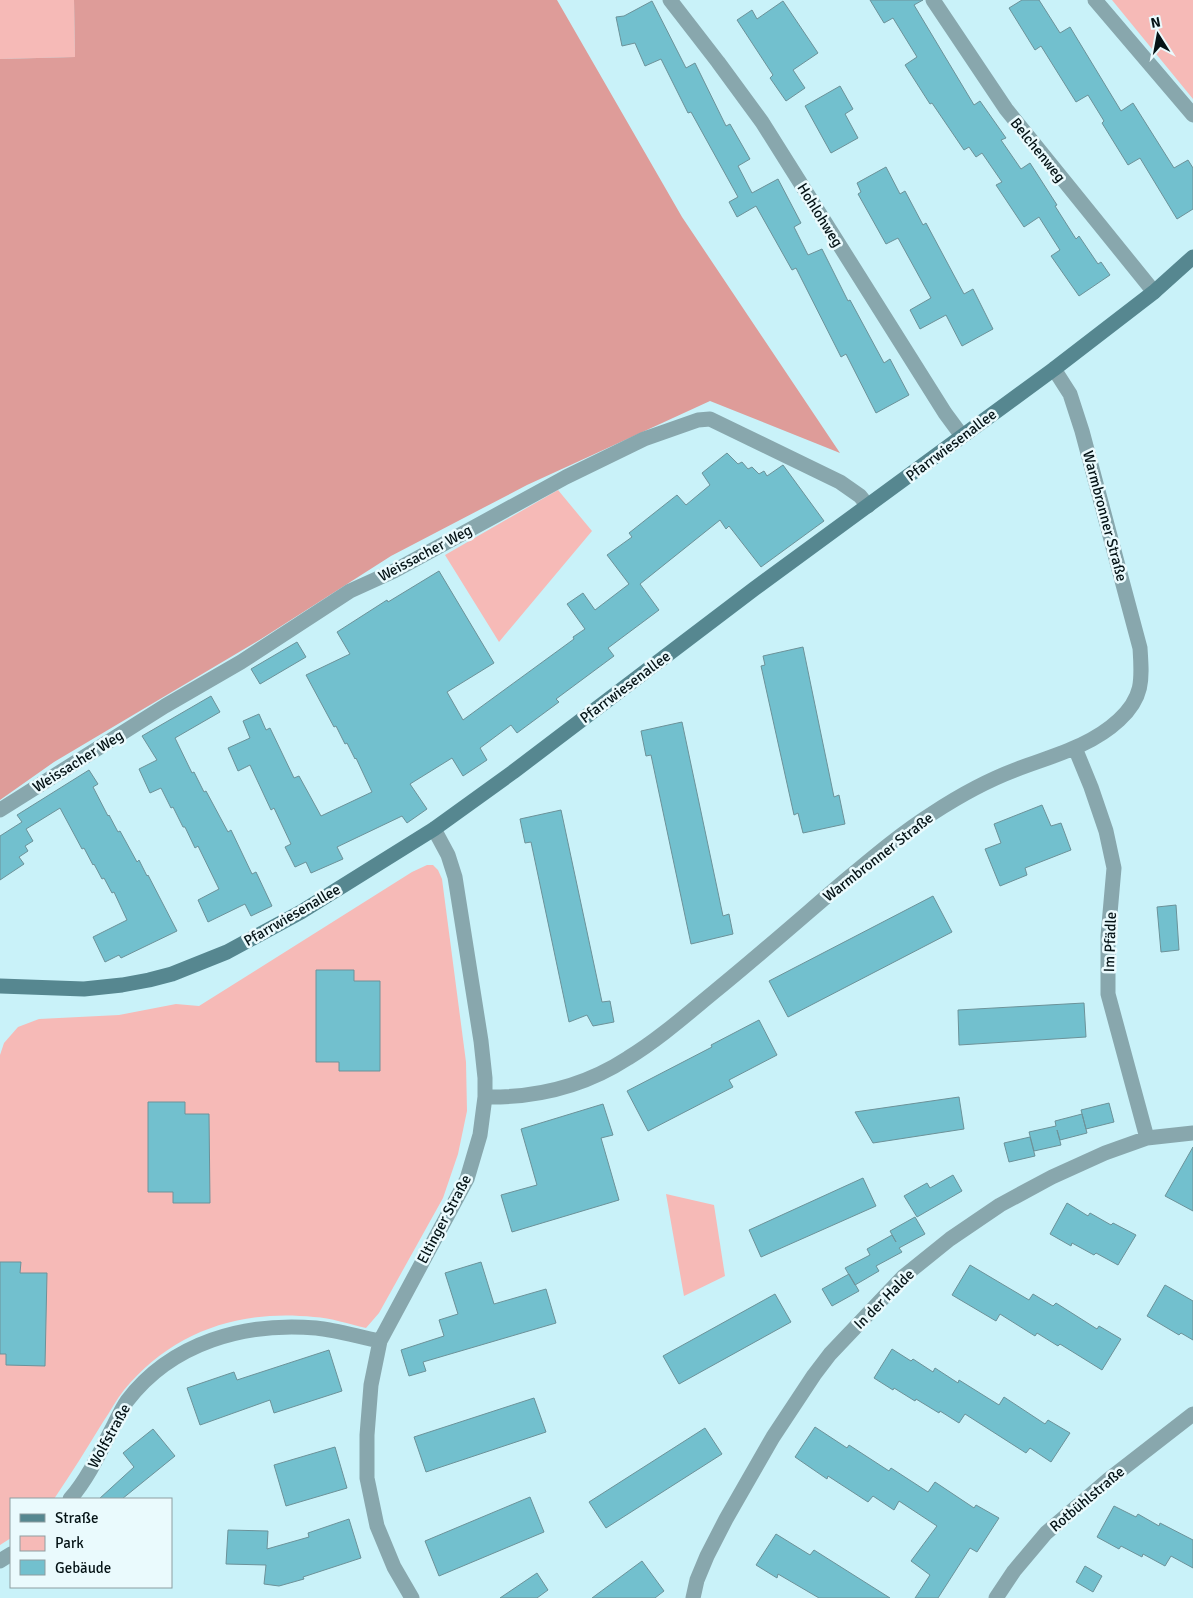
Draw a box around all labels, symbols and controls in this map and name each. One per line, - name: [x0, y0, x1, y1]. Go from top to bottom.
- north arrow: [1133, 10, 1183, 60]
- text: N: [1149, 13, 1162, 32]
- street label: Belchenweg: [1007, 114, 1069, 186]
- street label: Hohlohweg: [793, 180, 847, 250]
- street label: Pfarrwiesenallee: [902, 405, 1000, 485]
- street label: Warmbronner Straße: [1079, 449, 1131, 583]
- street label: Weissacher Weg: [375, 521, 475, 585]
- street label: Pfarrwiesenallee: [576, 647, 674, 727]
- street label: Weissacher Weg: [29, 726, 127, 796]
- street label: Warmbronner Straße: [819, 809, 937, 905]
- street label: Pfarrwiesenallee: [240, 880, 344, 950]
- street label: Im Pfädle: [1100, 911, 1120, 973]
- street label: Eltinger Straße: [413, 1171, 475, 1267]
- street label: In der Halde: [850, 1265, 918, 1333]
- street label: Wolfstraße: [84, 1401, 134, 1471]
- street label: Rotbühlstraße: [1046, 1462, 1128, 1536]
- legend: [10, 1498, 172, 1588]
- text: Straße: [55, 1509, 99, 1527]
- text: Park: [55, 1534, 84, 1552]
- text: Gebäude: [55, 1559, 111, 1577]

